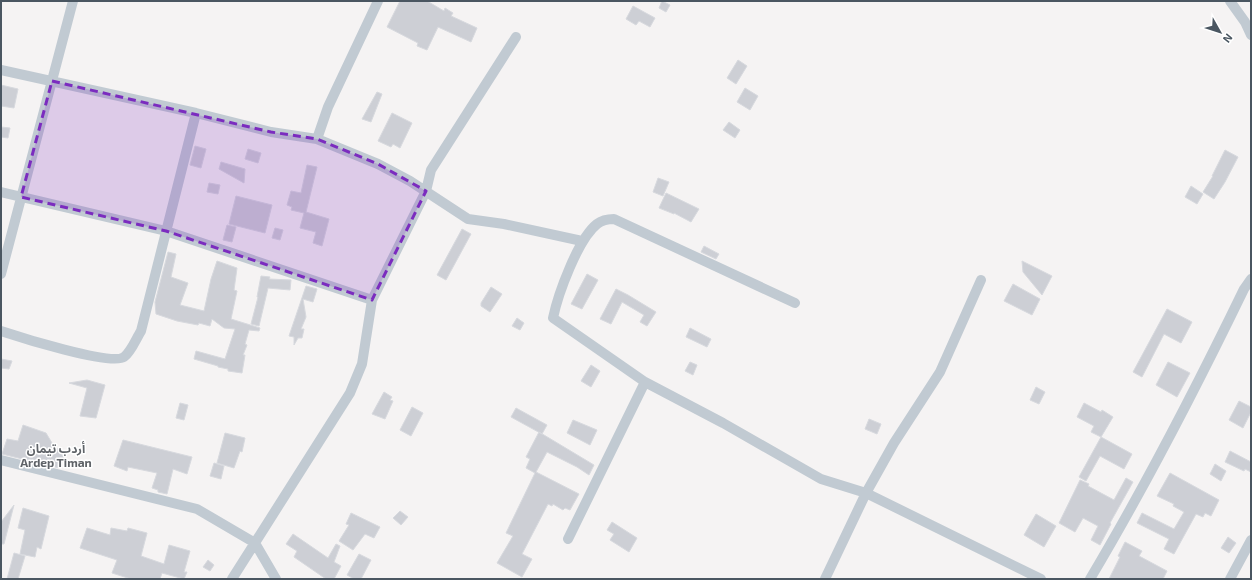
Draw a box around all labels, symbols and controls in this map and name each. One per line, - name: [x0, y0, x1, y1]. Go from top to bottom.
- north arrow: [1200, 12, 1240, 52]
- text: N: [1221, 31, 1236, 46]
- district label: أردب تيمان Ardep Timan: [20, 441, 92, 469]

